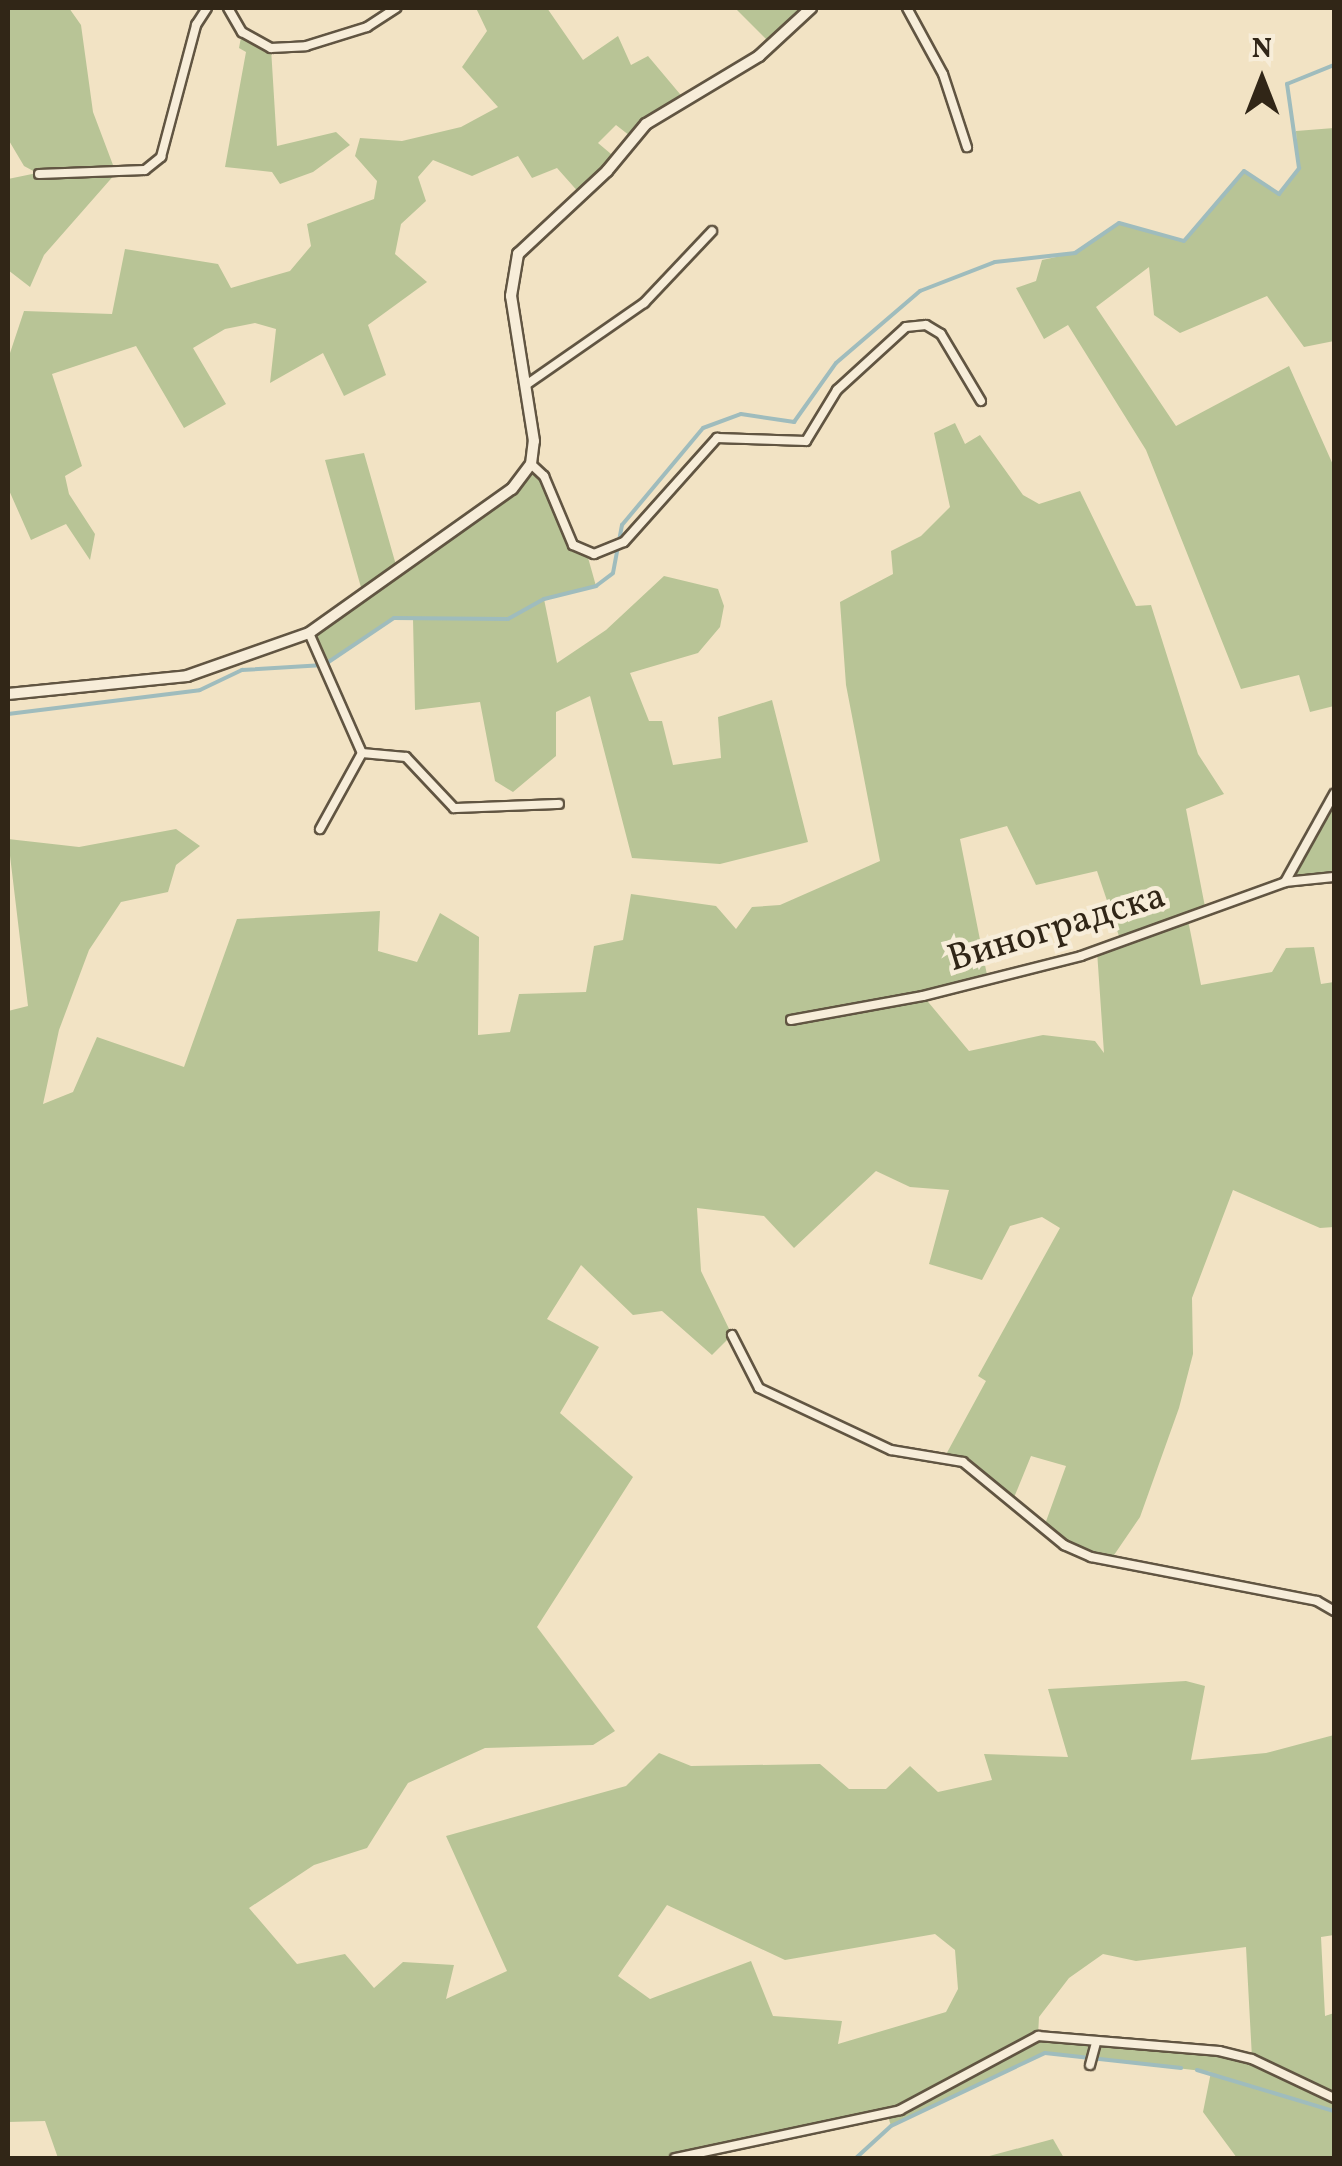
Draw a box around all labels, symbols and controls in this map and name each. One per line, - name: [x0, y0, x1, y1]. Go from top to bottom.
- north arrow: [1212, 30, 1312, 130]
- text: N: [1252, 30, 1272, 69]
- street label: Виноградска: [943, 874, 1171, 984]

